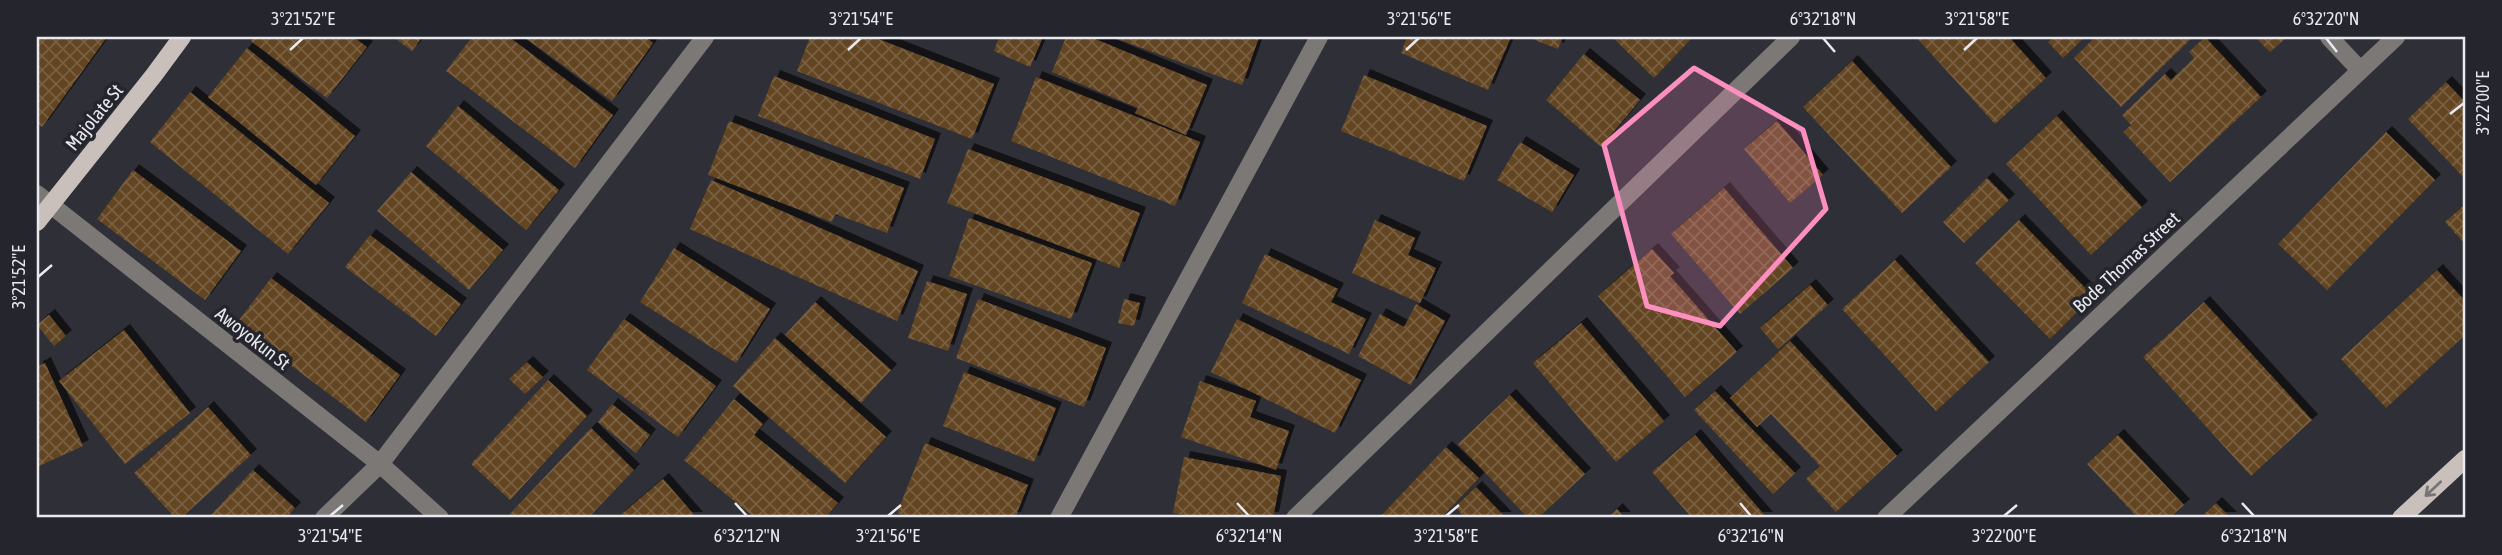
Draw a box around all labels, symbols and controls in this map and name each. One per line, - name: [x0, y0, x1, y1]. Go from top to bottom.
- text: 3°21'52"E: [271, 8, 335, 29]
- text: 3°21'54"E: [829, 8, 893, 29]
- text: 3°21'56"E: [1387, 8, 1451, 29]
- text: 6°32'18"N: [1790, 8, 1856, 29]
- text: 3°21'58"E: [1945, 8, 2009, 29]
- text: 6°32'20"N: [2293, 8, 2359, 29]
- text: 3°22'00"E: [2472, 71, 2493, 135]
- street label: Majolate St: [61, 79, 127, 155]
- street label: Bode Thomas Street: [2068, 207, 2184, 317]
- text: 3°21'52"E: [8, 245, 29, 309]
- street label: Awoyokun St: [211, 302, 295, 374]
- one-way arrow: [2425, 480, 2442, 497]
- text: 3°21'54"E: [298, 525, 362, 546]
- text: 6°32'12"N: [714, 525, 780, 546]
- text: 3°21'56"E: [856, 525, 920, 546]
- text: 6°32'14"N: [1216, 525, 1282, 546]
- text: 3°21'58"E: [1414, 525, 1478, 546]
- text: 6°32'16"N: [1718, 525, 1784, 546]
- text: 3°22'00"E: [1972, 525, 2036, 546]
- text: 6°32'18"N: [2221, 525, 2287, 546]

